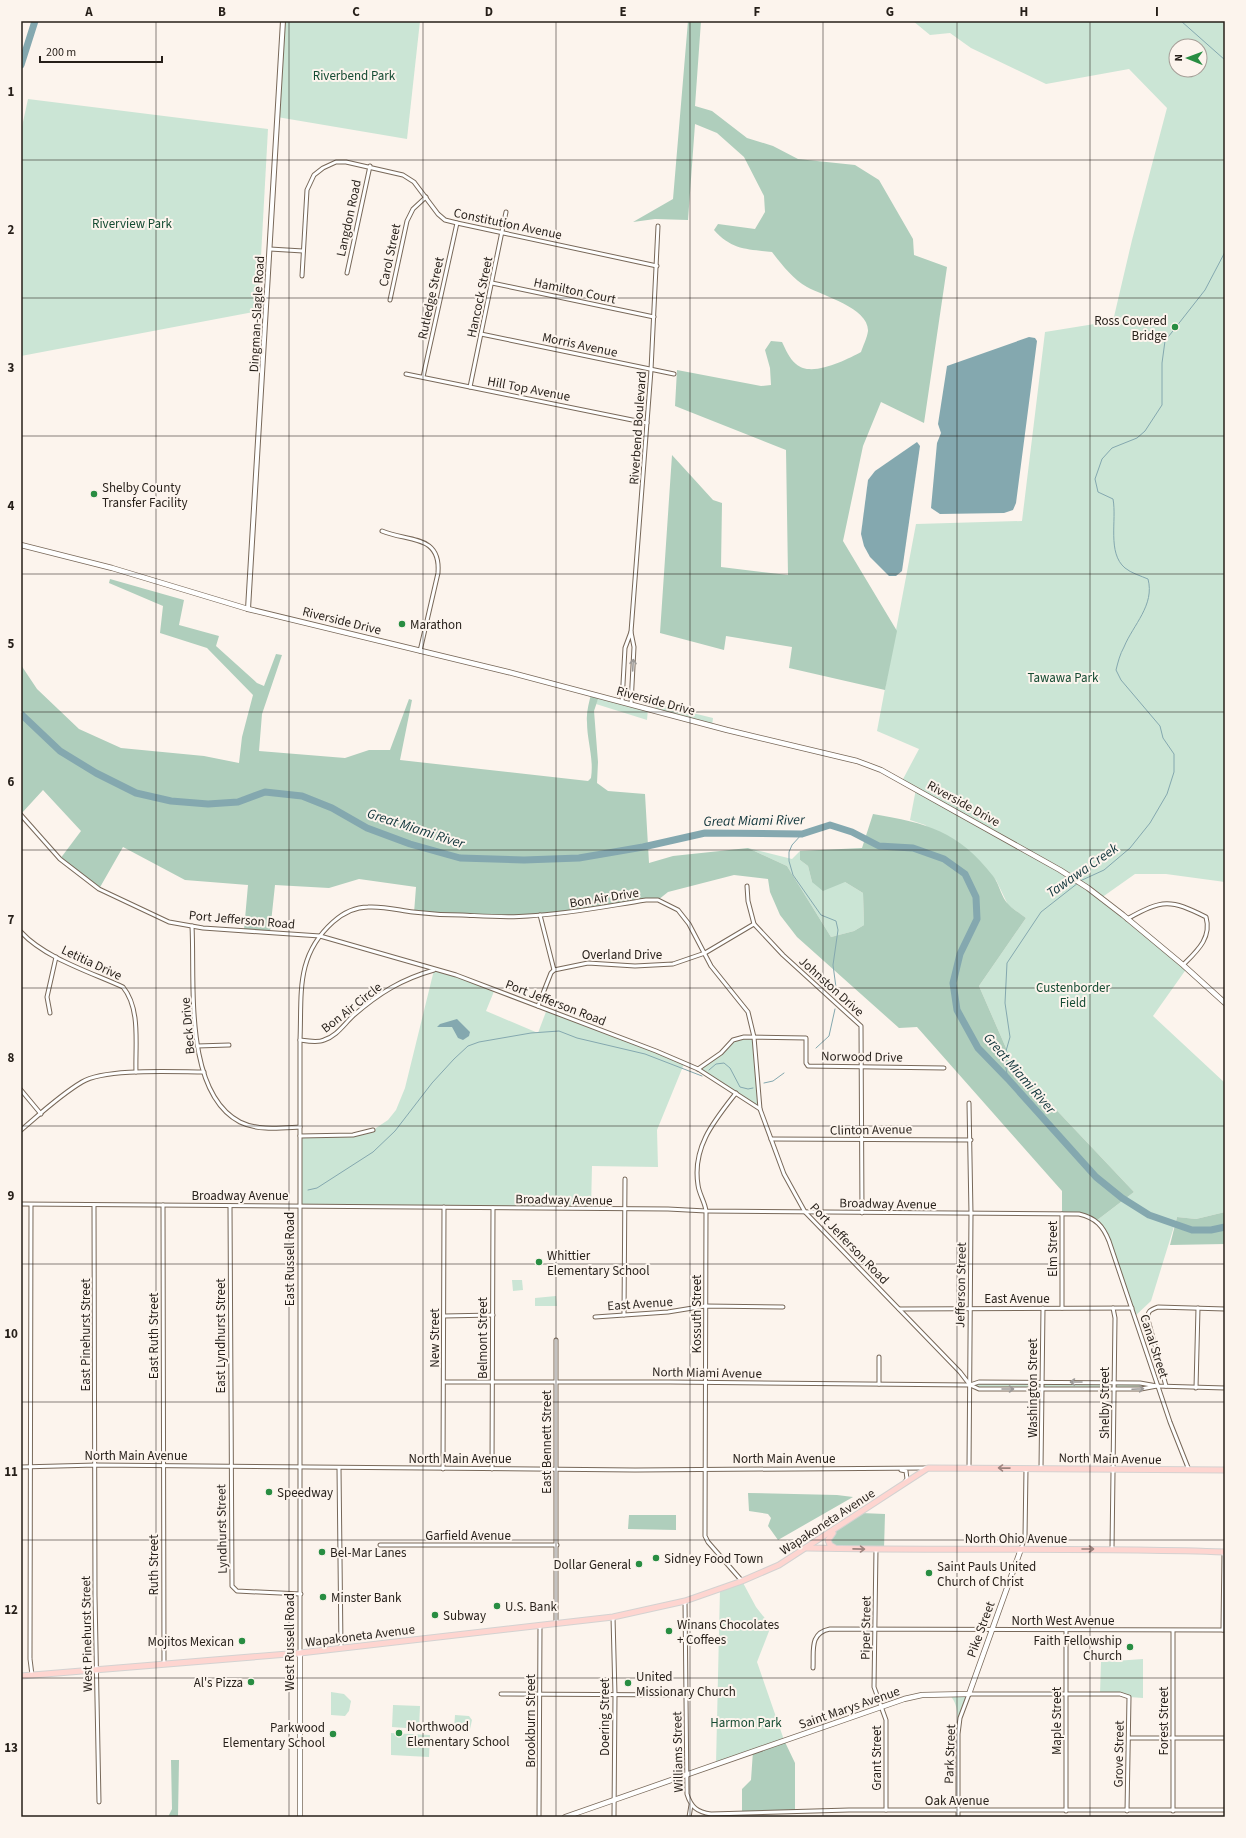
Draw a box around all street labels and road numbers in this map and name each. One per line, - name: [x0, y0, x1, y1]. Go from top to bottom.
- street label: Langdon Road: [332, 178, 366, 258]
- street label: Constitution Avenue: [452, 204, 564, 244]
- street label: Carol Street: [375, 222, 406, 288]
- street label: Hancock Street: [463, 254, 497, 339]
- street label: Dingman-Slagle Road: [245, 255, 269, 373]
- street label: Rutledge Street: [413, 255, 449, 341]
- street label: Hamilton Court: [532, 273, 618, 309]
- street label: Morris Avenue: [540, 328, 619, 362]
- street label: Riverbend Boulevard: [625, 371, 651, 485]
- street label: Hill Top Avenue: [486, 372, 572, 406]
- street label: Riverside Drive: [300, 602, 383, 639]
- street label: Riverside Drive: [614, 682, 697, 720]
- street label: Riverside Drive: [924, 776, 1003, 831]
- street label: Bon Air Drive: [568, 884, 640, 912]
- street label: Port Jefferson Road: [188, 906, 296, 934]
- street label: Letitia Drive: [58, 941, 125, 985]
- street label: Overland Drive: [582, 946, 662, 964]
- street label: Johnston Drive: [795, 953, 868, 1021]
- street label: Port Jefferson Road: [503, 975, 609, 1030]
- street label: Bon Air Circle: [318, 978, 386, 1037]
- street label: Beck Drive: [177, 997, 199, 1055]
- street label: Norwood Drive: [821, 1047, 903, 1067]
- street label: Clinton Avenue: [830, 1120, 912, 1140]
- street label: Broadway Avenue: [191, 1187, 289, 1205]
- street label: Broadway Avenue: [515, 1190, 613, 1210]
- street label: Broadway Avenue: [839, 1194, 937, 1214]
- street label: Port Jefferson Road: [806, 1199, 893, 1288]
- street label: East Russell Road: [281, 1212, 299, 1306]
- street label: Elm Street: [1044, 1220, 1062, 1277]
- street label: Jefferson Street: [951, 1241, 971, 1328]
- street label: Kossuth Street: [688, 1274, 706, 1354]
- street label: East Pinehurst Street: [77, 1278, 95, 1392]
- street label: East Lyndhurst Street: [212, 1278, 230, 1394]
- street label: East Avenue: [984, 1290, 1050, 1308]
- street label: East Ruth Street: [145, 1292, 163, 1379]
- street label: East Avenue: [607, 1293, 673, 1315]
- street label: Belmont Street: [474, 1296, 492, 1379]
- street label: New Street: [426, 1308, 444, 1368]
- street label: Canal Street: [1135, 1312, 1173, 1381]
- street label: Washington Street: [1024, 1338, 1042, 1438]
- street label: North Miami Avenue: [652, 1363, 762, 1383]
- street label: Shelby Street: [1096, 1366, 1114, 1439]
- street label: East Bennett Street: [538, 1389, 556, 1494]
- street label: North Main Avenue: [84, 1447, 188, 1465]
- street label: North Main Avenue: [1058, 1449, 1162, 1469]
- street label: North Main Avenue: [408, 1450, 512, 1468]
- street label: North Main Avenue: [732, 1450, 836, 1468]
- street label: Lyndhurst Street: [212, 1483, 232, 1574]
- street label: Wapakoneta Avenue: [776, 1484, 879, 1559]
- street label: Garfield Avenue: [425, 1527, 511, 1545]
- street label: North Ohio Avenue: [965, 1530, 1067, 1548]
- street label: Ruth Street: [145, 1534, 163, 1596]
- street label: West Pinehurst Street: [77, 1575, 97, 1692]
- street label: West Russell Road: [281, 1593, 299, 1691]
- street label: Piper Street: [856, 1595, 876, 1660]
- street label: Pike Street: [962, 1598, 1000, 1660]
- street label: North West Avenue: [1012, 1612, 1114, 1630]
- street label: Wapakoneta Avenue: [304, 1620, 416, 1652]
- street label: Brookburn Street: [522, 1674, 540, 1768]
- street label: Doering Street: [596, 1677, 614, 1756]
- street label: Saint Marys Avenue: [796, 1682, 902, 1734]
- street label: Maple Street: [1048, 1686, 1066, 1755]
- street label: Forest Street: [1155, 1686, 1173, 1755]
- street label: Williams Street: [668, 1711, 688, 1793]
- street label: Grove Street: [1109, 1720, 1129, 1788]
- street label: Park Street: [940, 1723, 960, 1784]
- street label: Grant Street: [868, 1725, 886, 1791]
- street label: Oak Avenue: [925, 1792, 989, 1810]

